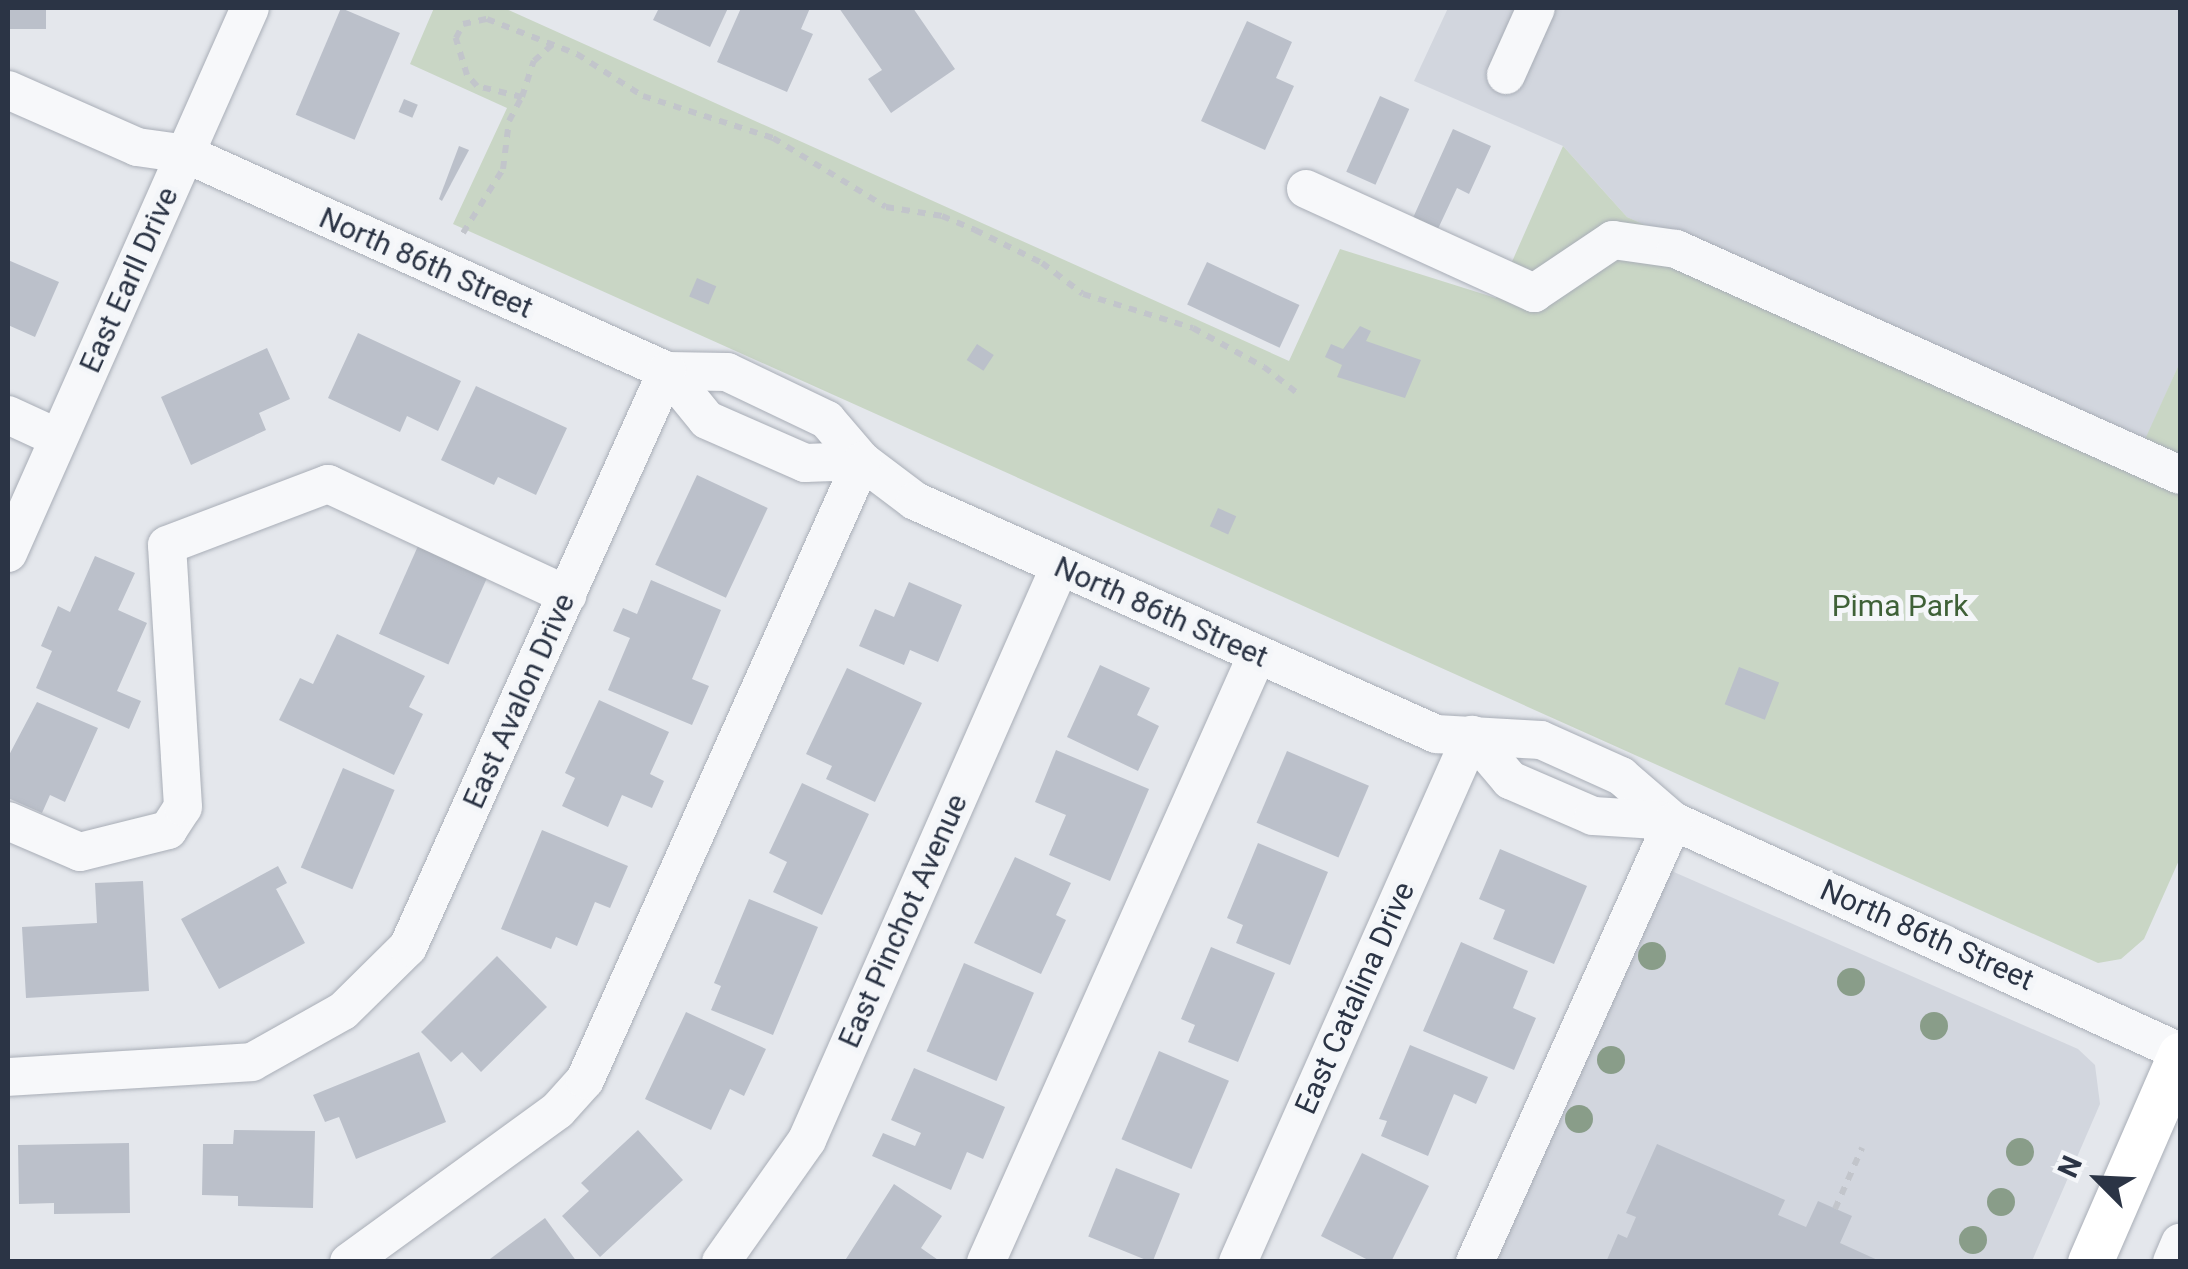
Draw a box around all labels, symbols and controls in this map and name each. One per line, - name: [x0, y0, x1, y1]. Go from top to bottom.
- street label: East Earll Drive: [72, 182, 186, 378]
- street label: North 86th Street: [314, 200, 538, 326]
- street label: North 86th Street: [1049, 549, 1273, 675]
- street label: East Avalon Drive: [455, 588, 583, 814]
- park label: Pima Park: [1832, 588, 1968, 624]
- street label: East Pinchot Avenue: [831, 789, 975, 1053]
- street label: North 86th Street: [1815, 872, 2039, 998]
- street label: East Catalina Drive: [1288, 876, 1422, 1120]
- north arrow: [2048, 1129, 2148, 1229]
- text: N: [2051, 1151, 2089, 1182]

